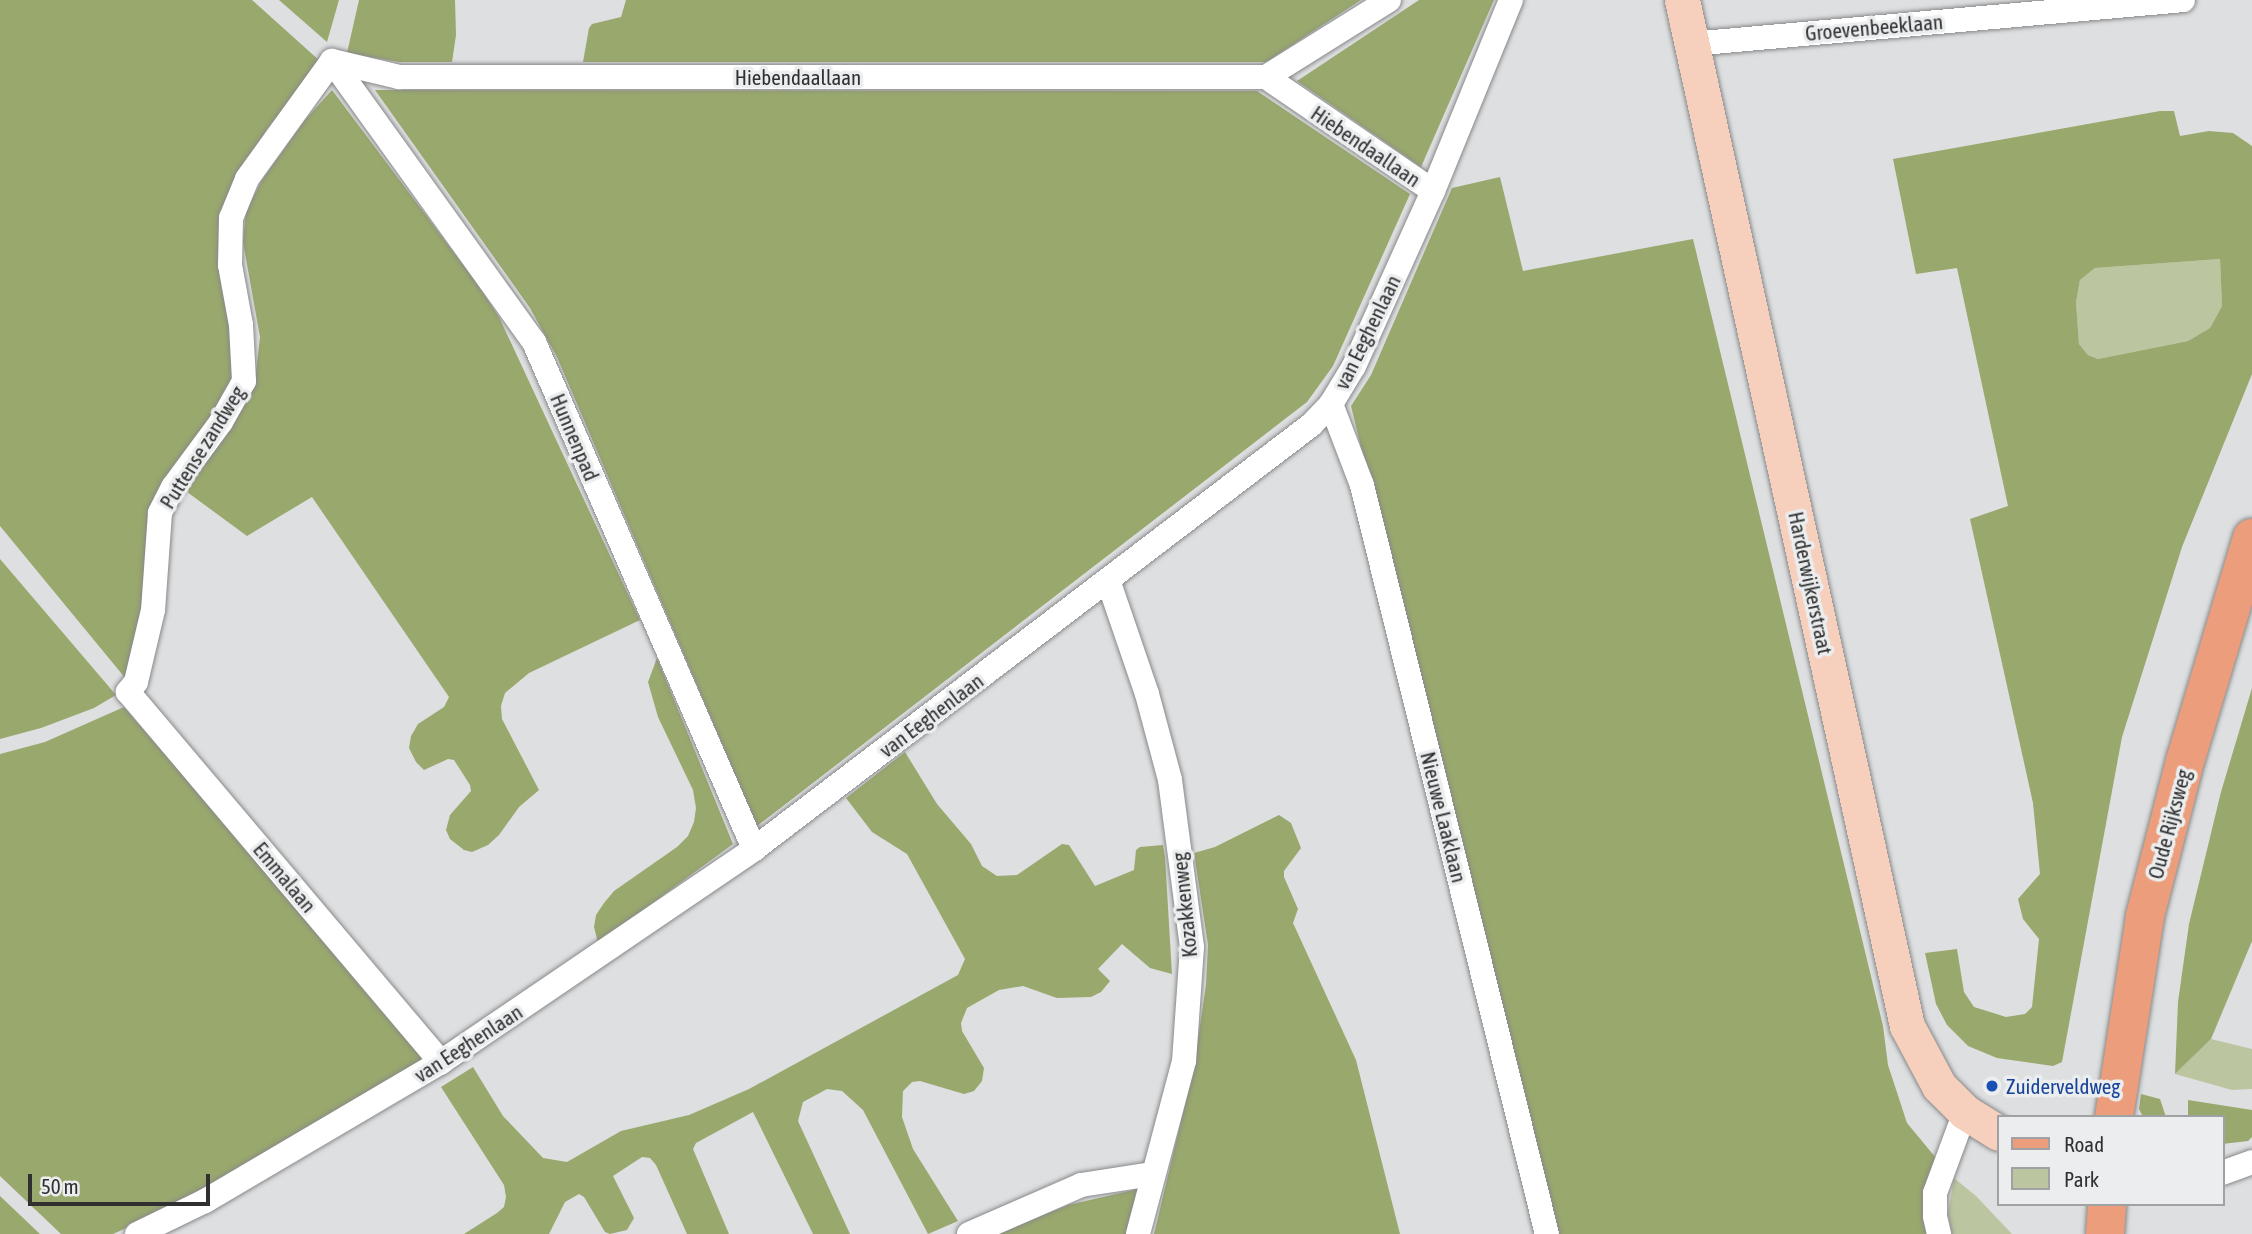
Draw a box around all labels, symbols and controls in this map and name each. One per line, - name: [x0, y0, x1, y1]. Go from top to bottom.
- street label: Groevenbeeklaan: [1804, 8, 1944, 46]
- street label: Hiebendaallaan: [735, 64, 861, 90]
- street label: Hiebendaallaan: [1306, 100, 1426, 192]
- street label: van Eeghenlaan: [1329, 271, 1405, 393]
- street label: Puttense zandweg: [154, 381, 250, 513]
- street label: Hunnenpad: [545, 390, 605, 484]
- street label: Harderwijkerstraat: [1784, 509, 1838, 657]
- street label: van Eeghenlaan: [874, 668, 988, 762]
- street label: Nieuwe Laaklaan: [1416, 749, 1472, 885]
- street label: Oude Rijksweg: [2142, 766, 2196, 882]
- street label: Emmalaan: [248, 837, 322, 917]
- street label: Kozakkenweg: [1166, 851, 1202, 959]
- street label: van Eeghenlaan: [409, 999, 527, 1087]
- place label: Zuiderveldweg: [2006, 1073, 2120, 1099]
- marker: Zuiderveldweg: [1984, 1078, 2000, 1094]
- legend: [1996, 1115, 2224, 1206]
- text: Road: [2064, 1132, 2104, 1156]
- scale bar: [32, 1160, 214, 1204]
- text: Park: [2064, 1167, 2099, 1191]
- text: 50 m: [41, 1174, 79, 1198]

